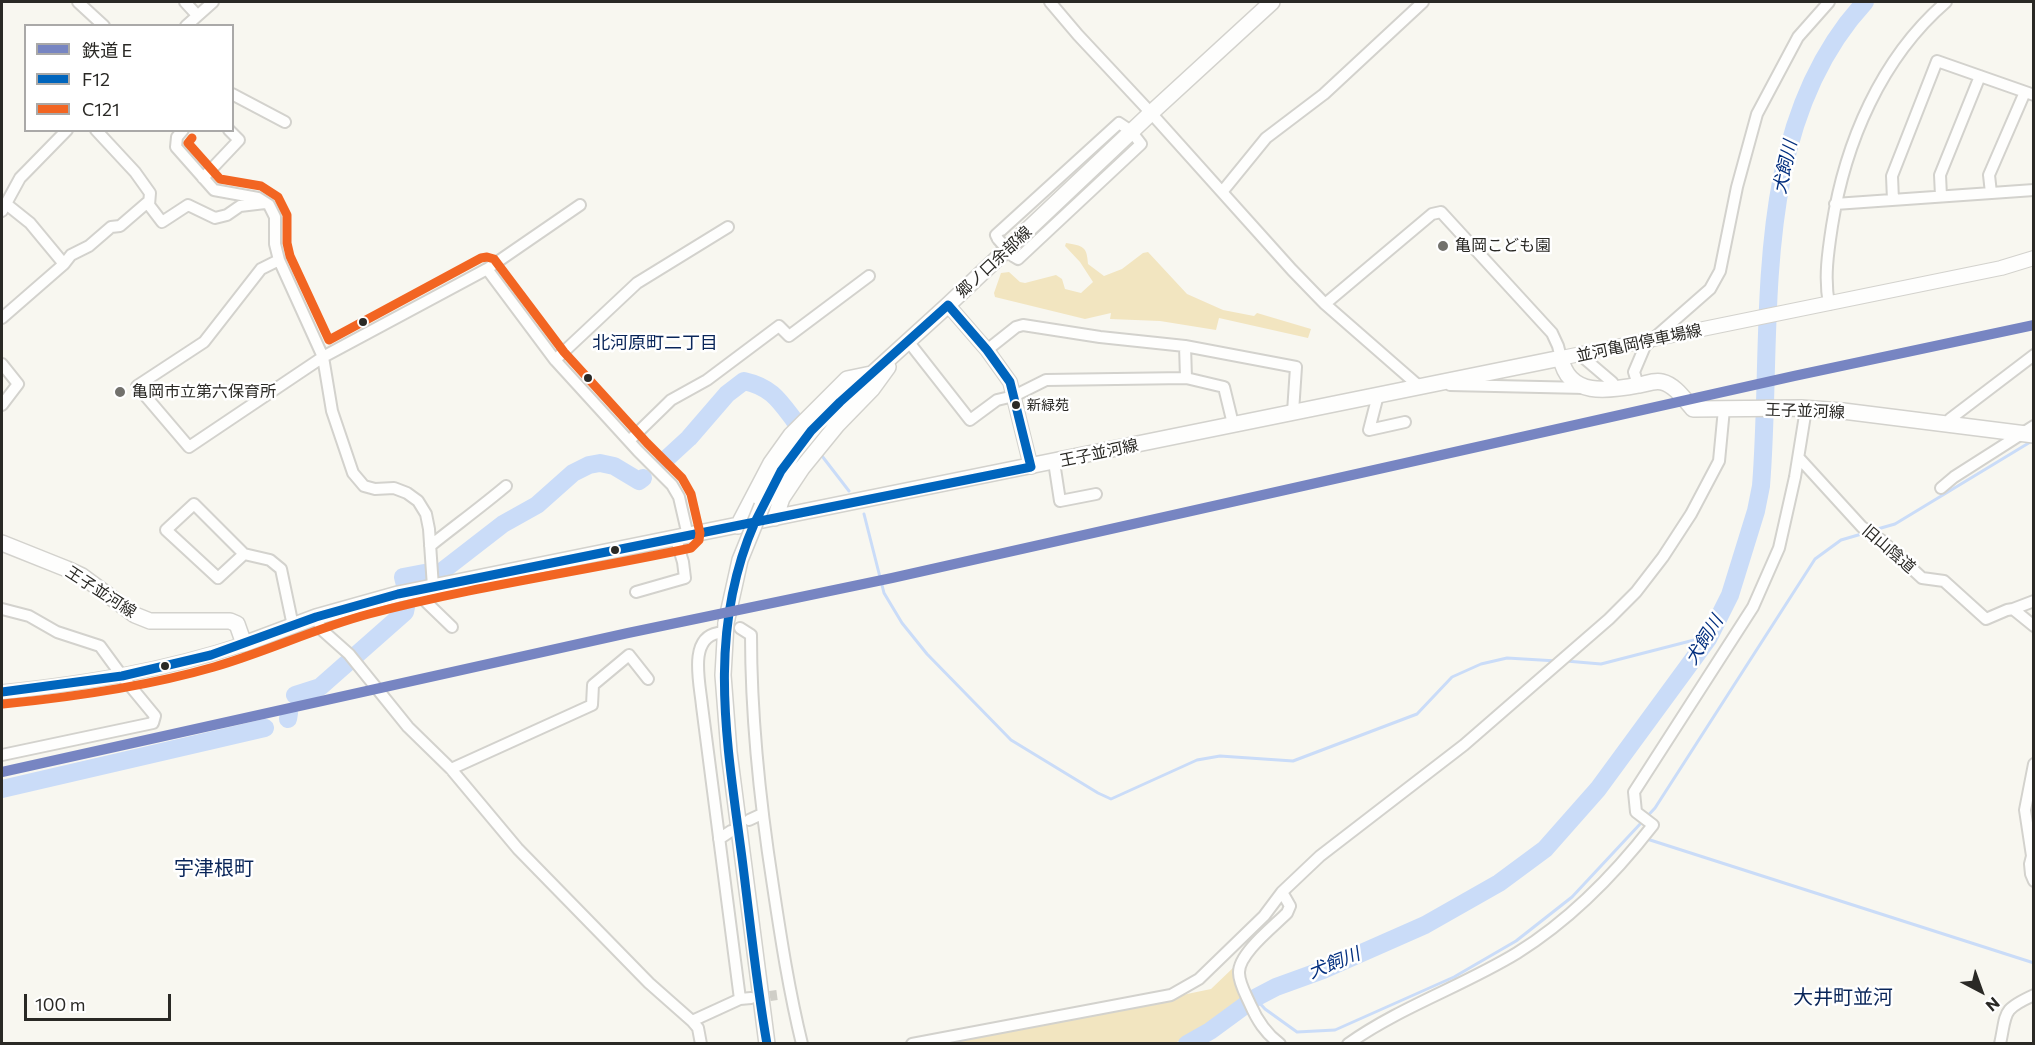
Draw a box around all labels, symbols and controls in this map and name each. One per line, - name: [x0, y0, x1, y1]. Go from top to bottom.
- legend: [24, 24, 234, 132]
- text: 鉄道 E: [82, 39, 132, 61]
- text: F12: [82, 68, 110, 90]
- text: C121: [82, 98, 120, 120]
- water label: 犬飼川: [1769, 138, 1801, 196]
- street label: 郷ノ口余部線: [952, 222, 1036, 302]
- place label: 亀岡こども園: [1455, 236, 1551, 256]
- marker: 亀岡こども園: [1436, 239, 1450, 253]
- unlabelled marker: [357, 316, 369, 328]
- street label: 並河亀岡停車場線: [1574, 320, 1704, 366]
- district label: 北河原町二丁目: [592, 332, 718, 354]
- unlabelled marker: [582, 372, 594, 384]
- place label: 亀岡市立第六保育所: [132, 382, 276, 402]
- marker: 亀岡市立第六保育所: [113, 385, 127, 399]
- place label: 新緑苑: [1027, 397, 1069, 413]
- marker: 新緑苑: [1010, 399, 1022, 411]
- street label: 王子並河線: [1765, 400, 1845, 422]
- street label: 王子並河線: [1058, 435, 1140, 471]
- street label: 旧山陰道: [1859, 521, 1919, 577]
- unlabelled marker: [609, 544, 621, 556]
- street label: 王子並河線: [62, 562, 140, 622]
- water label: 犬飼川: [1681, 611, 1727, 669]
- unlabelled marker: [159, 660, 171, 672]
- district label: 宇津根町: [174, 856, 254, 880]
- water label: 犬飼川: [1305, 943, 1363, 983]
- north arrow: [1951, 961, 2011, 1021]
- scale bar: [27, 982, 174, 1020]
- district label: 大井町並河: [1793, 985, 1893, 1009]
- text: 100 m: [35, 993, 85, 1015]
- text: N: [1982, 994, 2004, 1016]

